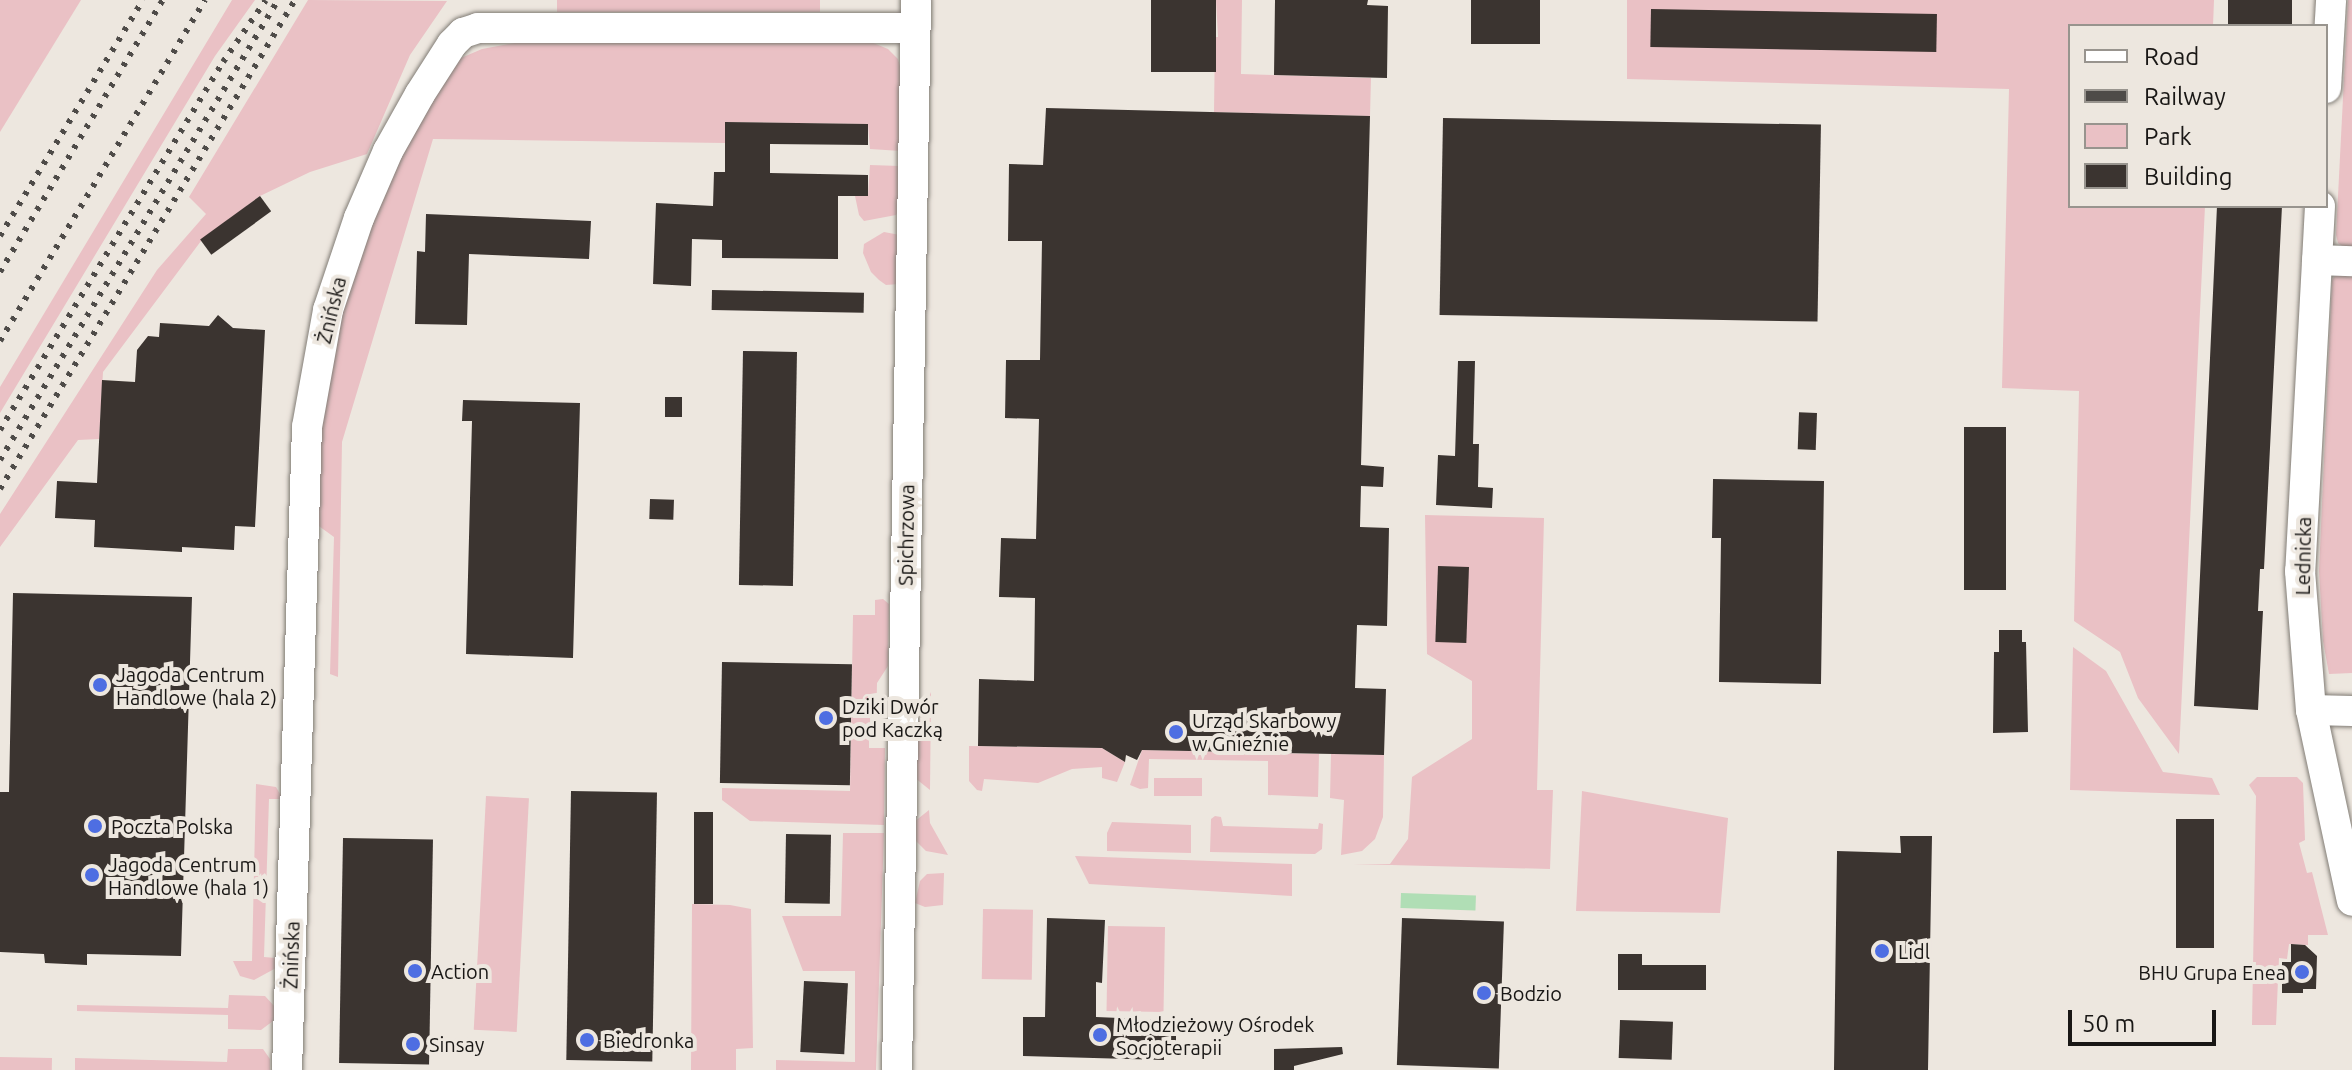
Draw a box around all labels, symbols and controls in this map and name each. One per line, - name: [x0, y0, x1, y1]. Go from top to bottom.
- legend: [2068, 24, 2328, 208]
- text: Road: [2144, 43, 2199, 70]
- text: Railway: [2144, 83, 2226, 110]
- text: Park: [2144, 123, 2192, 150]
- text: Building: [2144, 163, 2232, 190]
- street label: Żnińska: [311, 274, 351, 346]
- street label: Spichrzowa: [893, 484, 919, 586]
- street label: Lednicka: [2290, 516, 2316, 596]
- place label: Jagoda Centrum Handlowe (hala 2): [116, 662, 277, 709]
- marker: Jagoda Centrum Handlowe (hala 2): [91, 676, 109, 694]
- place label: Dziki Dwór pod Kaczką: [842, 694, 943, 741]
- place label: Urząd Skarbowy w Gnieźnie: [1192, 708, 1336, 755]
- marker: Dziki Dwór pod Kaczką: [817, 709, 835, 727]
- marker: Urząd Skarbowy w Gnieźnie: [1167, 723, 1185, 741]
- place label: Poczta Polska: [111, 814, 233, 838]
- marker: Poczta Polska: [86, 817, 104, 835]
- place label: Jagoda Centrum Handlowe (hala 1): [108, 852, 269, 899]
- marker: Jagoda Centrum Handlowe (hala 1): [83, 866, 101, 884]
- street label: Żnińska: [278, 921, 304, 989]
- place label: Lidl: [1898, 939, 1930, 963]
- marker: Lidl: [1873, 942, 1891, 960]
- place label: Action: [431, 959, 489, 983]
- place label: BHU Grupa Enea: [2138, 960, 2286, 984]
- marker: Action: [406, 962, 424, 980]
- marker: BHU Grupa Enea: [2293, 963, 2311, 981]
- place label: Bodzio: [1500, 981, 1562, 1005]
- marker: Bodzio: [1475, 984, 1493, 1002]
- scale bar: [2072, 994, 2220, 1044]
- text: 50 m: [2082, 1010, 2135, 1037]
- place label: Młodzieżowy Ośrodek Socjoterapii: [1116, 1012, 1314, 1059]
- marker: Młodzieżowy Ośrodek Socjoterapii: [1091, 1026, 1109, 1044]
- place label: Biedronka: [603, 1028, 694, 1052]
- marker: Biedronka: [578, 1031, 596, 1049]
- place label: Sinsay: [429, 1032, 484, 1056]
- marker: Sinsay: [404, 1035, 422, 1053]

